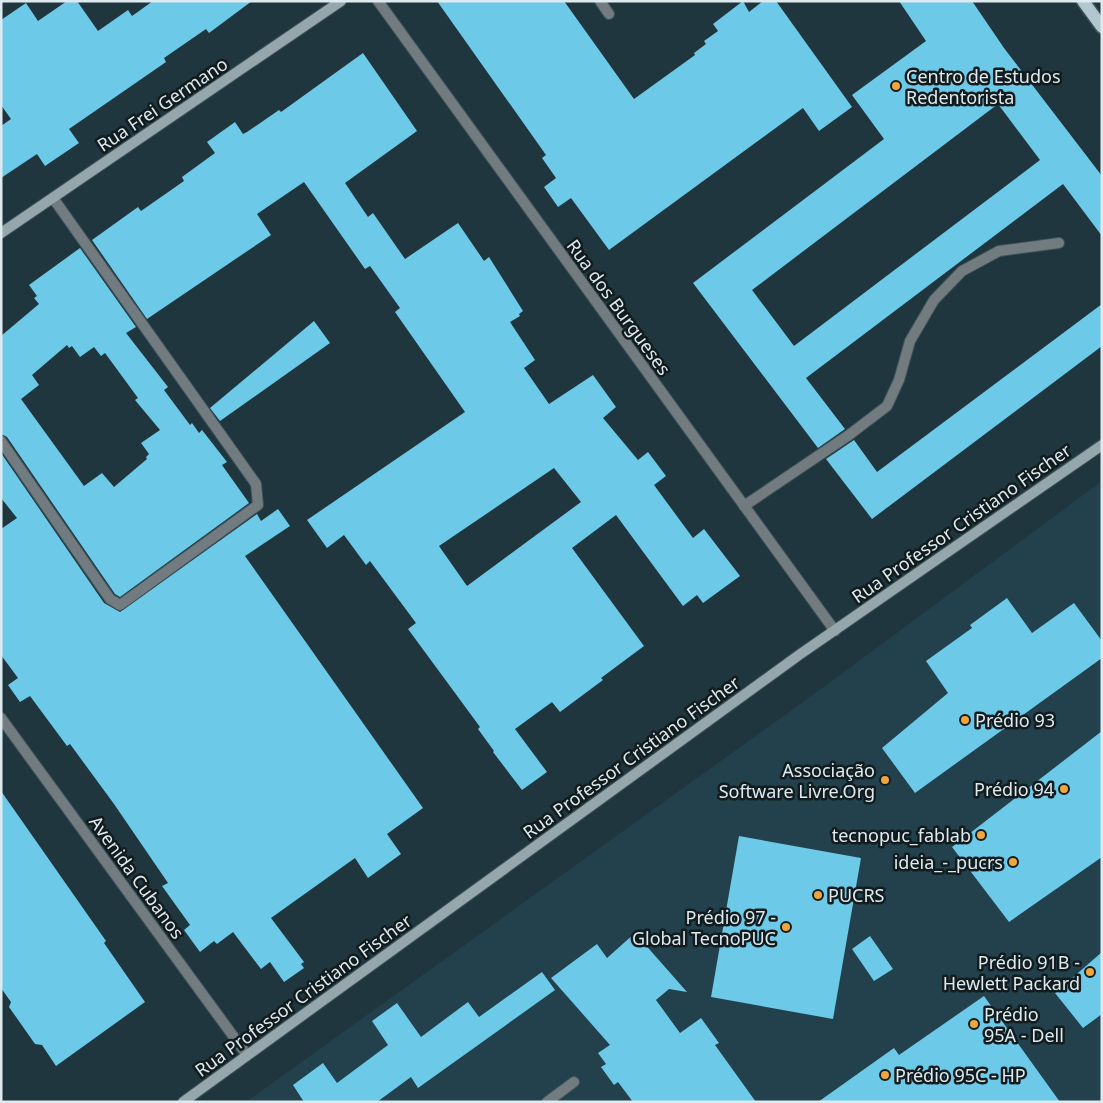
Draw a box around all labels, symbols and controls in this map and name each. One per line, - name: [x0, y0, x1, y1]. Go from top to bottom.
- street label: Rua Frei Germano: [92, 51, 232, 157]
- place label: Centro de Estudos Redentorista: [906, 64, 1061, 109]
- marker: Centro de Estudos Redentorista: [890, 80, 902, 92]
- street label: Rua dos Burgueses: [562, 234, 676, 380]
- street label: Rua Professor Cristiano Fischer: [847, 438, 1076, 608]
- street label: Rua Professor Cristiano Fischer: [518, 670, 745, 844]
- place label: Prédio 93: [975, 708, 1055, 732]
- marker: Prédio 93: [959, 714, 971, 726]
- place label: Associação Software Livre.Org: [719, 758, 875, 803]
- marker: Associação Software Livre.Org: [879, 774, 891, 786]
- place label: Prédio 94: [974, 777, 1054, 801]
- marker: Prédio 94: [1058, 783, 1070, 795]
- street label: Avenida Cubanos: [84, 811, 190, 943]
- place label: tecnopuc_fablab: [832, 823, 971, 847]
- marker: tecnopuc_fablab: [975, 829, 987, 841]
- place label: ideia_-_pucrs: [894, 850, 1003, 874]
- marker: ideia_-_pucrs: [1007, 856, 1019, 868]
- place label: PUCRS: [828, 883, 885, 907]
- marker: PUCRS: [812, 889, 824, 901]
- place label: Prédio 97 - Global TecnoPUC: [632, 905, 776, 950]
- street label: Rua Professor Cristiano Fischer: [190, 908, 417, 1082]
- marker: Prédio 97 - Global TecnoPUC: [780, 921, 792, 933]
- place label: Prédio 91B - Hewlett Packard: [943, 950, 1080, 995]
- marker: Prédio 91B - Hewlett Packard: [1084, 966, 1096, 978]
- place label: Prédio 95A - Dell: [984, 1002, 1064, 1047]
- marker: Prédio 95A - Dell: [968, 1018, 980, 1030]
- place label: Prédio 95C - HP: [895, 1063, 1026, 1087]
- marker: Prédio 95C - HP: [879, 1069, 891, 1081]

